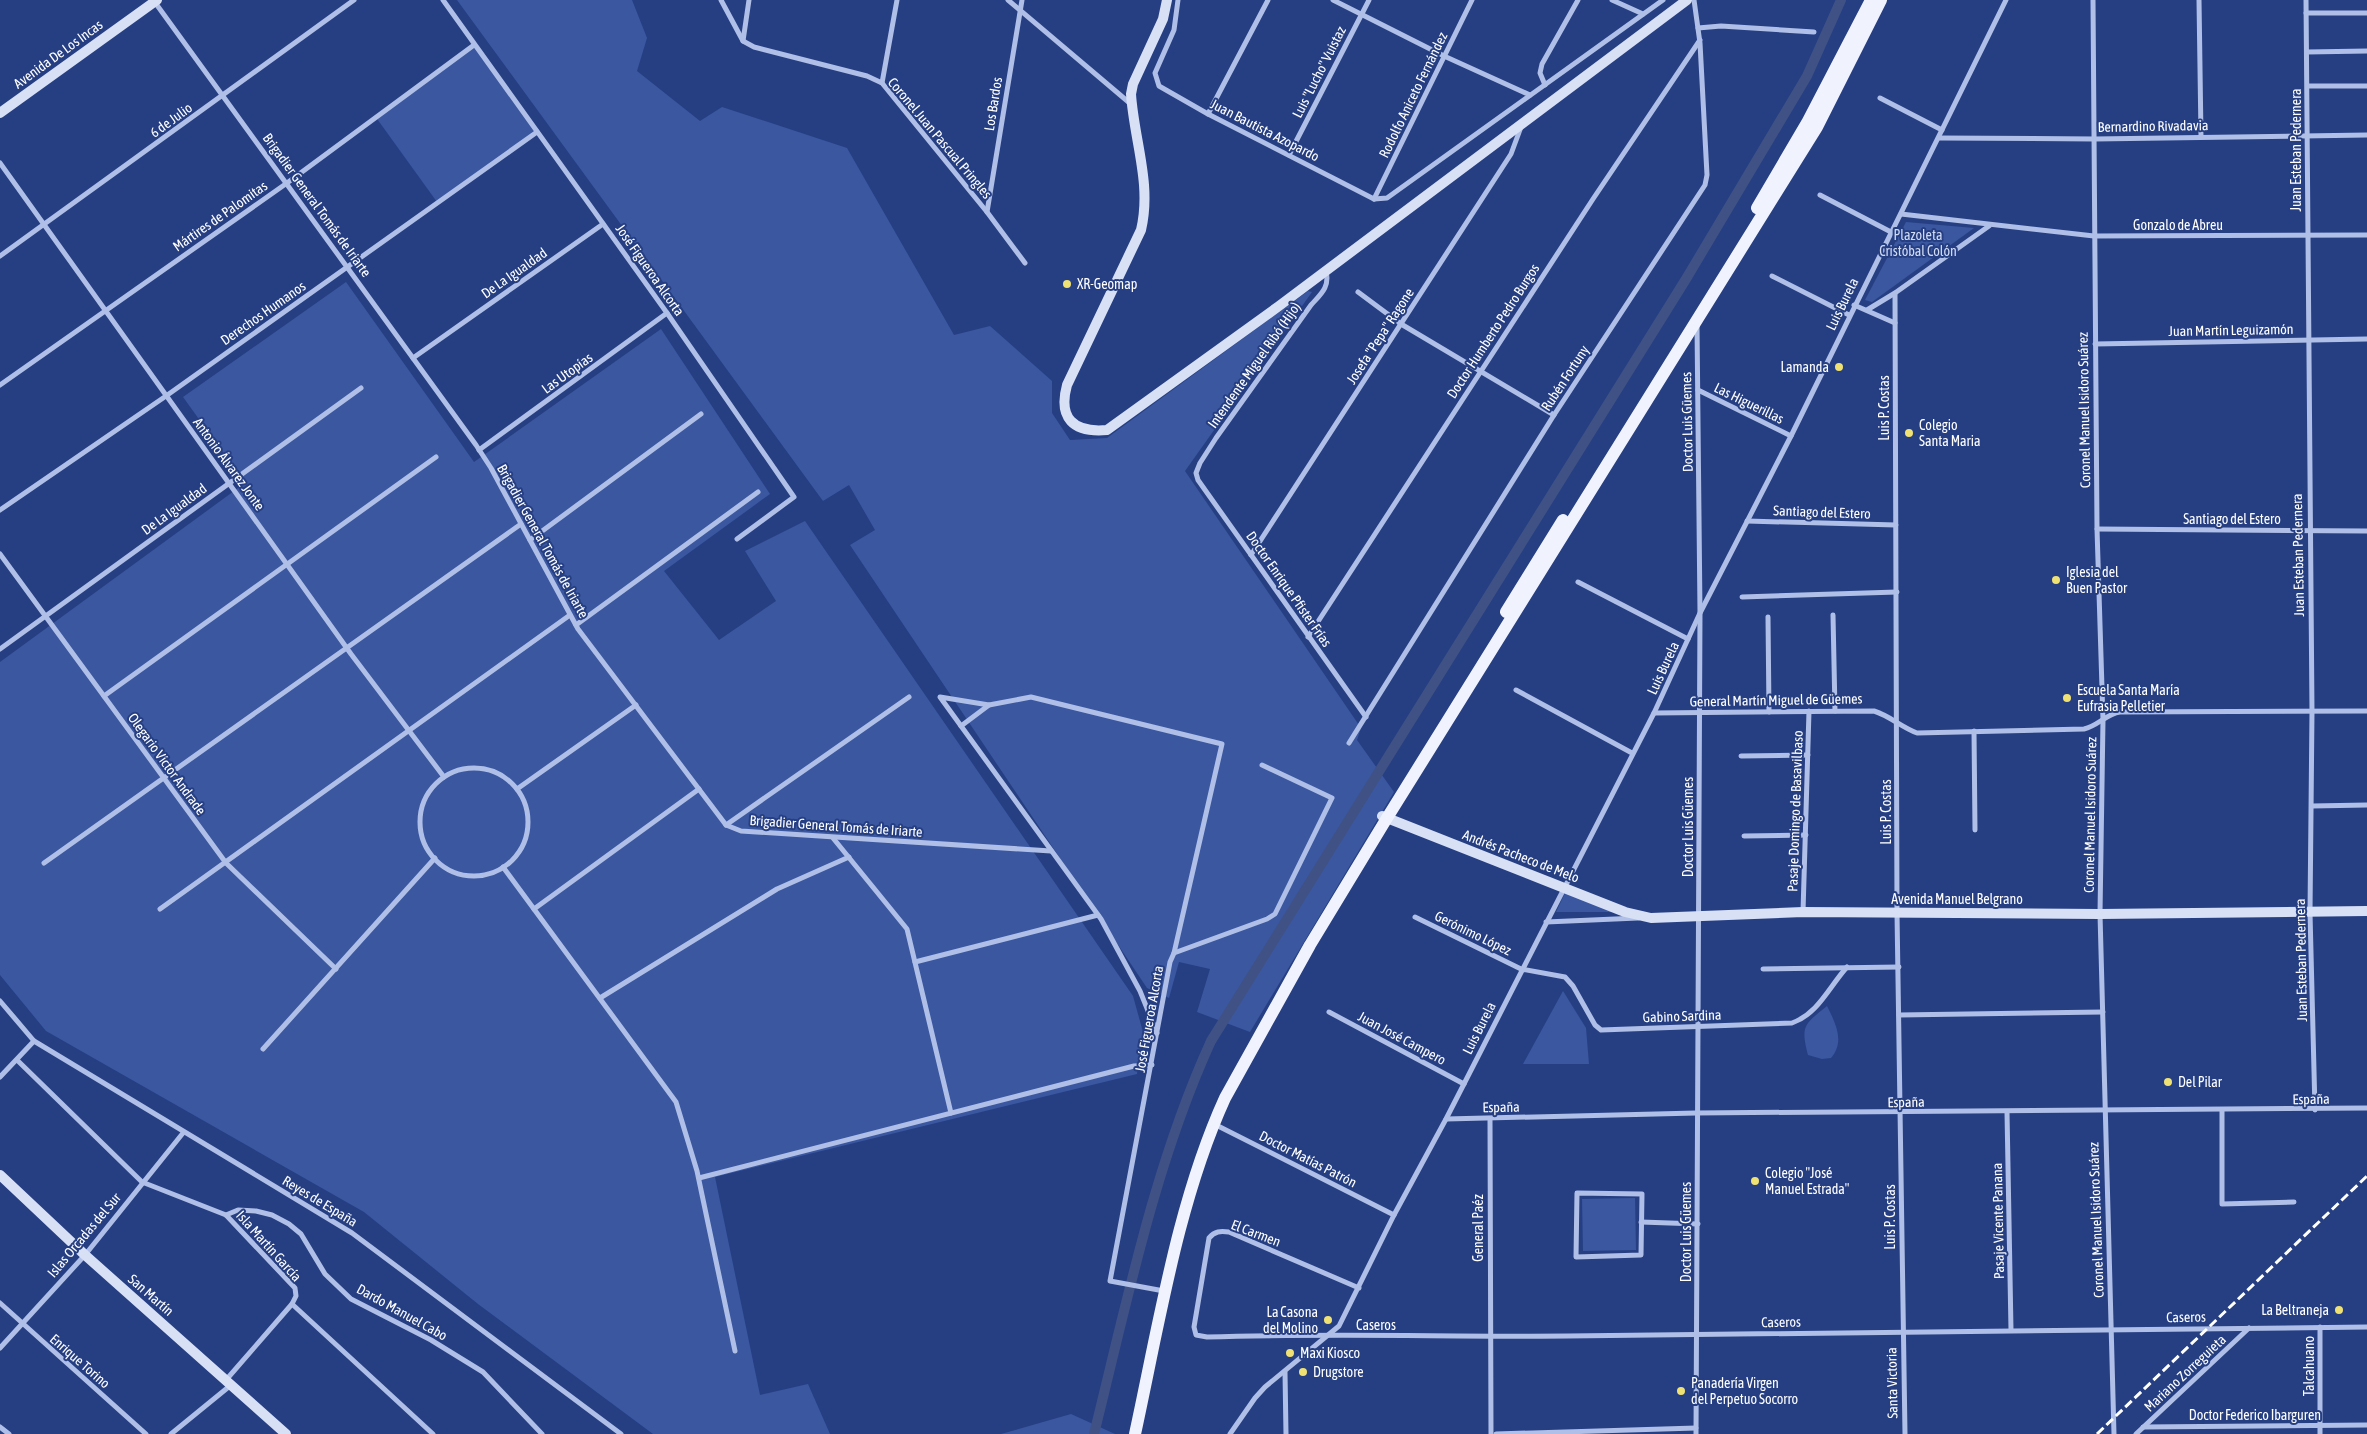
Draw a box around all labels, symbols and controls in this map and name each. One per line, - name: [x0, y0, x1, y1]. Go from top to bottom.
- street label: Avenida De Los Incas: [10, 16, 106, 92]
- street label: Luis "Lucho" Vuistaz: [1289, 24, 1349, 120]
- street label: Rodolfo Aniceto Fernández: [1376, 30, 1450, 160]
- street label: Coronel Juan Pascual Pringles: [885, 74, 995, 202]
- street label: Los Bardos: [981, 76, 1005, 132]
- street label: Juan Esteban Pedernera: [2288, 88, 2304, 212]
- street label: Juan Bautista Azopardo: [1208, 96, 1322, 164]
- street label: 6 de Julio: [147, 99, 195, 141]
- street label: Bernardino Rivadavia: [2098, 117, 2208, 135]
- street label: Brigadier General Tomás de Iriarte: [260, 130, 374, 280]
- street label: Mártires de Palomitas: [170, 177, 270, 255]
- street label: Gonzalo de Abreu: [2133, 217, 2223, 233]
- street label: José Figueroa Alcorta: [612, 221, 688, 319]
- park label: Plazoleta Cristóbal Colón: [1879, 227, 1957, 259]
- street label: De La Igualdad: [478, 245, 550, 301]
- street label: Doctor Humberto Pedro Burgos: [1444, 261, 1543, 401]
- street label: Luis Burela: [1822, 275, 1862, 333]
- place label: XR-Geomap: [1077, 276, 1138, 292]
- street label: Derechos Humanos: [218, 278, 309, 348]
- marker: XR-Geomap: [1061, 278, 1073, 290]
- street label: Josefa "Pepa" Ragone: [1343, 285, 1417, 387]
- street label: Intendente Miguel Ribó (Hijo): [1204, 299, 1304, 431]
- street label: Juan Martín Leguizamón: [2168, 321, 2294, 339]
- street label: Coronel Manuel Isidoro Suárez: [2075, 332, 2093, 488]
- street label: Rubén Fortuny: [1538, 342, 1592, 414]
- street label: Las Utopías: [539, 349, 596, 397]
- place label: Lamanda: [1781, 359, 1829, 375]
- marker: Lamanda: [1833, 361, 1845, 373]
- street label: Doctor Luis Güemes: [1678, 372, 1696, 472]
- street label: Luis P. Costas: [1876, 375, 1892, 441]
- street label: Las Higuerillas: [1712, 379, 1786, 427]
- street label: Antonio Álvarez Jonte: [190, 414, 268, 514]
- place label: Colegio Santa Maria: [1919, 417, 1980, 449]
- marker: Colegio Santa Maria: [1903, 427, 1915, 439]
- street label: Brigadier General Tomás de Iriarte: [494, 461, 592, 621]
- street label: De La Igualdad: [138, 480, 210, 538]
- street label: Juan Esteban Pedernera: [2289, 493, 2307, 617]
- street label: Santiago del Estero: [1773, 502, 1871, 522]
- street label: Santiago del Estero: [2183, 511, 2281, 527]
- street label: Doctor Enrique Pfister Frías: [1243, 528, 1335, 650]
- place label: Iglesia del Buen Pastor: [2066, 564, 2128, 596]
- marker: Iglesia del Buen Pastor: [2050, 574, 2062, 586]
- street label: Luis Burela: [1644, 639, 1682, 697]
- place label: Escuela Santa María Eufrasia Pelletier: [2077, 682, 2180, 714]
- street label: General Martín Miguel de Güemes: [1689, 690, 1863, 710]
- marker: Escuela Santa María Eufrasia Pelletier: [2061, 692, 2073, 704]
- street label: Olegario Víctor Andrade: [125, 710, 209, 818]
- street label: Pasaje Domingo de Basavilbaso: [1784, 730, 1806, 892]
- street label: Coronel Manuel Isidoro Suárez: [2081, 737, 2099, 893]
- street label: Doctor Luis Güemes: [1680, 777, 1696, 877]
- street label: Luis P. Costas: [1878, 779, 1894, 845]
- street label: Brigadier General Tomás de Iriarte: [749, 812, 923, 840]
- street label: Andrés Pacheco de Melo: [1461, 826, 1581, 886]
- street label: Avenida Manuel Belgrano: [1891, 891, 2023, 907]
- street label: Juan Esteban Pedernera: [2292, 898, 2310, 1022]
- street label: Gerónimo López: [1432, 908, 1514, 958]
- street label: José Figueroa Alcorta: [1132, 964, 1166, 1074]
- street label: Luis Burela: [1459, 999, 1499, 1057]
- street label: Gabino Sardina: [1642, 1007, 1722, 1025]
- street label: Juan José Campero: [1355, 1008, 1449, 1068]
- place label: Del Pilar: [2178, 1074, 2223, 1090]
- marker: Del Pilar: [2162, 1076, 2174, 1088]
- street label: España: [2292, 1091, 2330, 1107]
- street label: España: [1887, 1094, 1925, 1110]
- street label: España: [1482, 1099, 1520, 1115]
- street label: Doctor Matías Patrón: [1257, 1128, 1359, 1190]
- street label: Coronel Manuel Isidoro Suárez: [2085, 1142, 2107, 1298]
- street label: Pasaje Vicente Panana: [1989, 1163, 2007, 1279]
- place label: Colegio "José Manuel Estrada": [1765, 1165, 1850, 1197]
- street label: Reyes de España: [280, 1172, 360, 1230]
- marker: Colegio "José Manuel Estrada": [1749, 1175, 1761, 1187]
- street label: Doctor Luis Güemes: [1678, 1182, 1694, 1282]
- street label: Luis P. Costas: [1882, 1184, 1898, 1250]
- street label: Islas Orcadas del Sur: [44, 1189, 124, 1280]
- street label: General Paéz: [1470, 1194, 1486, 1262]
- street label: Isla Martín García: [233, 1207, 305, 1285]
- street label: El Carmen: [1229, 1216, 1283, 1250]
- street label: San Martín: [125, 1271, 177, 1319]
- street label: Dardo Manuel Cabo: [354, 1281, 450, 1343]
- place label: La Beltraneja: [2261, 1302, 2329, 1318]
- place label: La Casona del Molino: [1263, 1304, 1318, 1336]
- marker: La Beltraneja: [2333, 1304, 2345, 1316]
- street label: Caseros: [2166, 1309, 2206, 1325]
- marker: La Casona del Molino: [1322, 1314, 1334, 1326]
- street label: Caseros: [1761, 1314, 1801, 1330]
- street label: Caseros: [1356, 1317, 1396, 1333]
- street label: Enrique Torino: [47, 1331, 113, 1391]
- street label: Mariano Zorreguieta: [2141, 1331, 2229, 1415]
- street label: Talcahuano: [2301, 1336, 2317, 1396]
- place label: Maxi Kiosco: [1300, 1345, 1360, 1361]
- marker: Maxi Kiosco: [1284, 1347, 1296, 1359]
- street label: Santa Victoria: [1883, 1347, 1901, 1419]
- place label: Drugstore: [1313, 1364, 1364, 1380]
- marker: Drugstore: [1297, 1366, 1309, 1378]
- place label: Panadería Virgen del Perpetuo Socorro: [1691, 1375, 1798, 1407]
- marker: Panadería Virgen del Perpetuo Socorro: [1675, 1385, 1687, 1397]
- street label: Doctor Federico Ibarguren: [2189, 1407, 2321, 1423]

